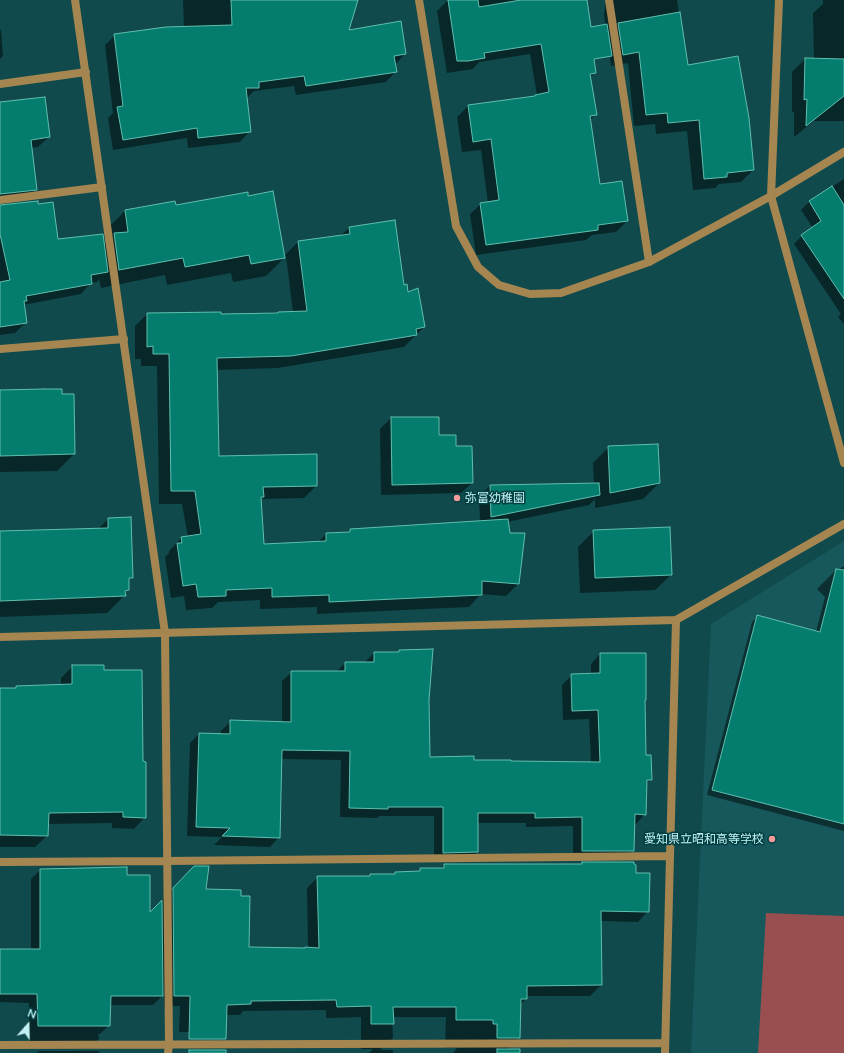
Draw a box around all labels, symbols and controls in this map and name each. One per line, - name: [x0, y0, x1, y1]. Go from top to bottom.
- place label: 弥富幼稚園: [465, 491, 525, 505]
- marker: 弥富幼稚園: [452, 493, 462, 503]
- place label: 愛知県立昭和高等学校: [644, 832, 764, 846]
- marker: 愛知県立昭和高等学校: [767, 834, 777, 844]
- north arrow: [8, 1005, 48, 1045]
- text: N: [26, 1006, 38, 1022]

